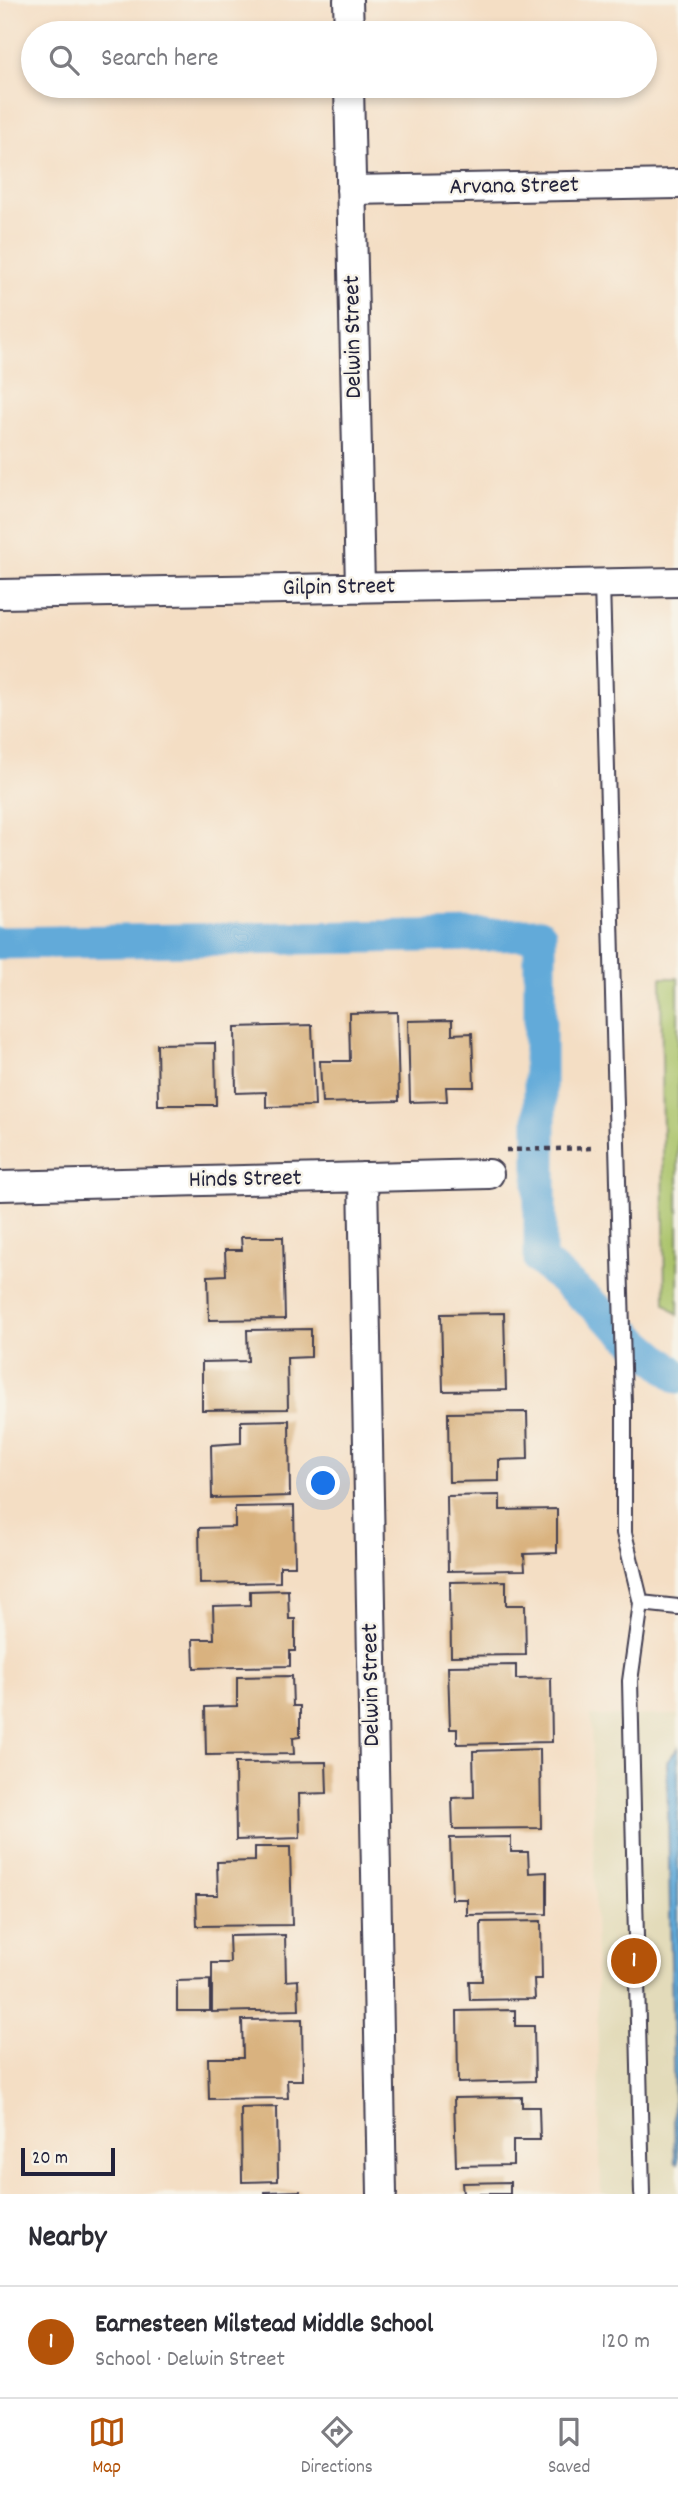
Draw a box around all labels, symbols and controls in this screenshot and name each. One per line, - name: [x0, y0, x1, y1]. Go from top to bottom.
- search box: [21, 21, 657, 98]
- icon: search: [45, 41, 83, 79]
- text: Search here: [101, 41, 219, 78]
- street label: Arvana Street: [449, 169, 579, 205]
- street label: Delwin Street: [336, 275, 372, 399]
- street label: Gilpin Street: [282, 570, 396, 606]
- street label: Hinds Street: [188, 1162, 302, 1198]
- your location: [306, 1466, 340, 1500]
- street label: Delwin Street: [354, 1623, 390, 1747]
- pin: 1: [611, 1935, 657, 1987]
- scale bar: [21, 2145, 116, 2177]
- text: 20 m: [32, 2146, 68, 2173]
- text: Nearby: [28, 2218, 106, 2261]
- text: Earnesteen Milstead Middle School: [95, 2307, 433, 2344]
- text: 1: [48, 2326, 54, 2359]
- text: 120 m: [601, 2326, 650, 2359]
- text: School · Delwin Street: [95, 2344, 285, 2377]
- tab: Map: [88, 2413, 126, 2482]
- tab: Directions: [301, 2413, 373, 2482]
- tab: Saved: [548, 2413, 590, 2482]

